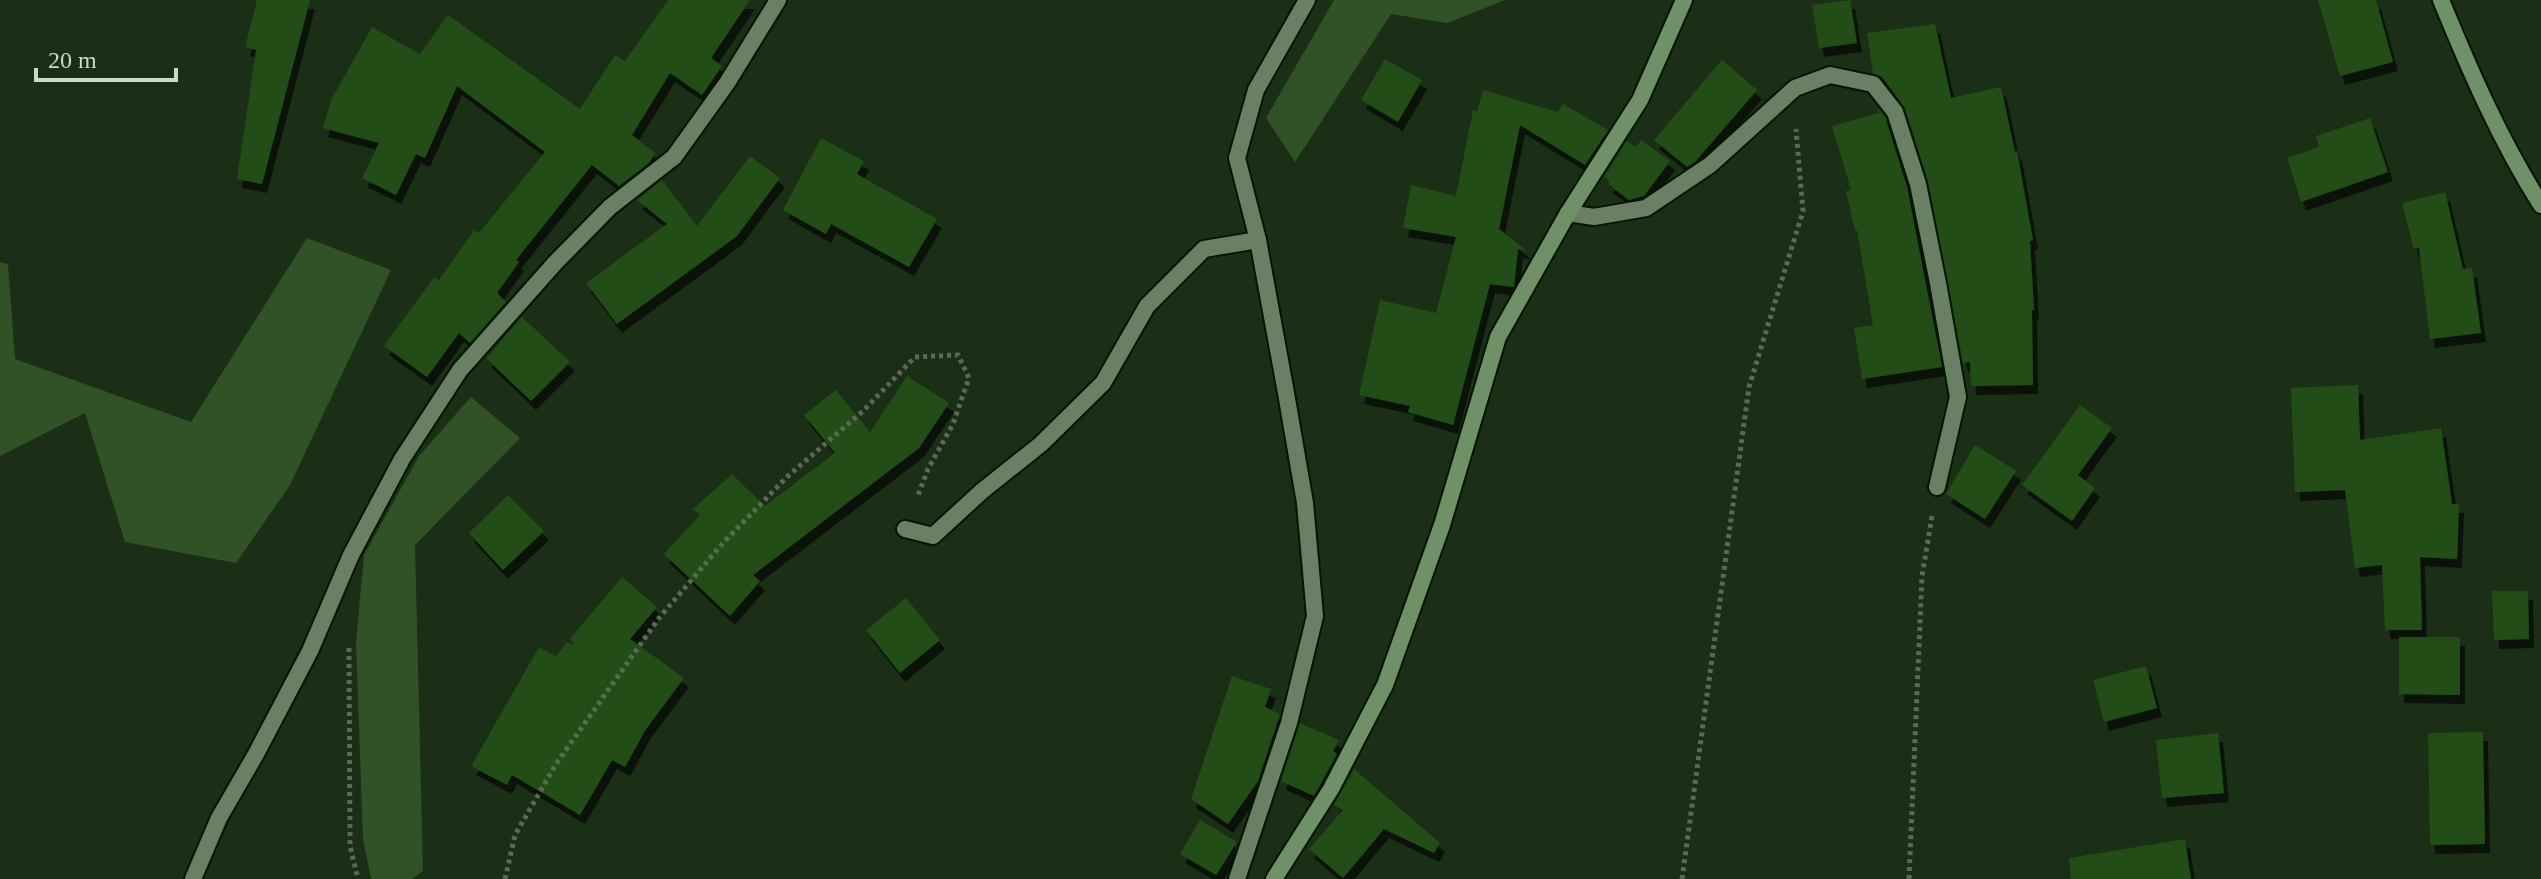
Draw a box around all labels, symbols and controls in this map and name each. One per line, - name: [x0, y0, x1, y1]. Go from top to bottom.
- scale bar: [36, 32, 176, 82]
- text: 20 m: [48, 47, 97, 73]

